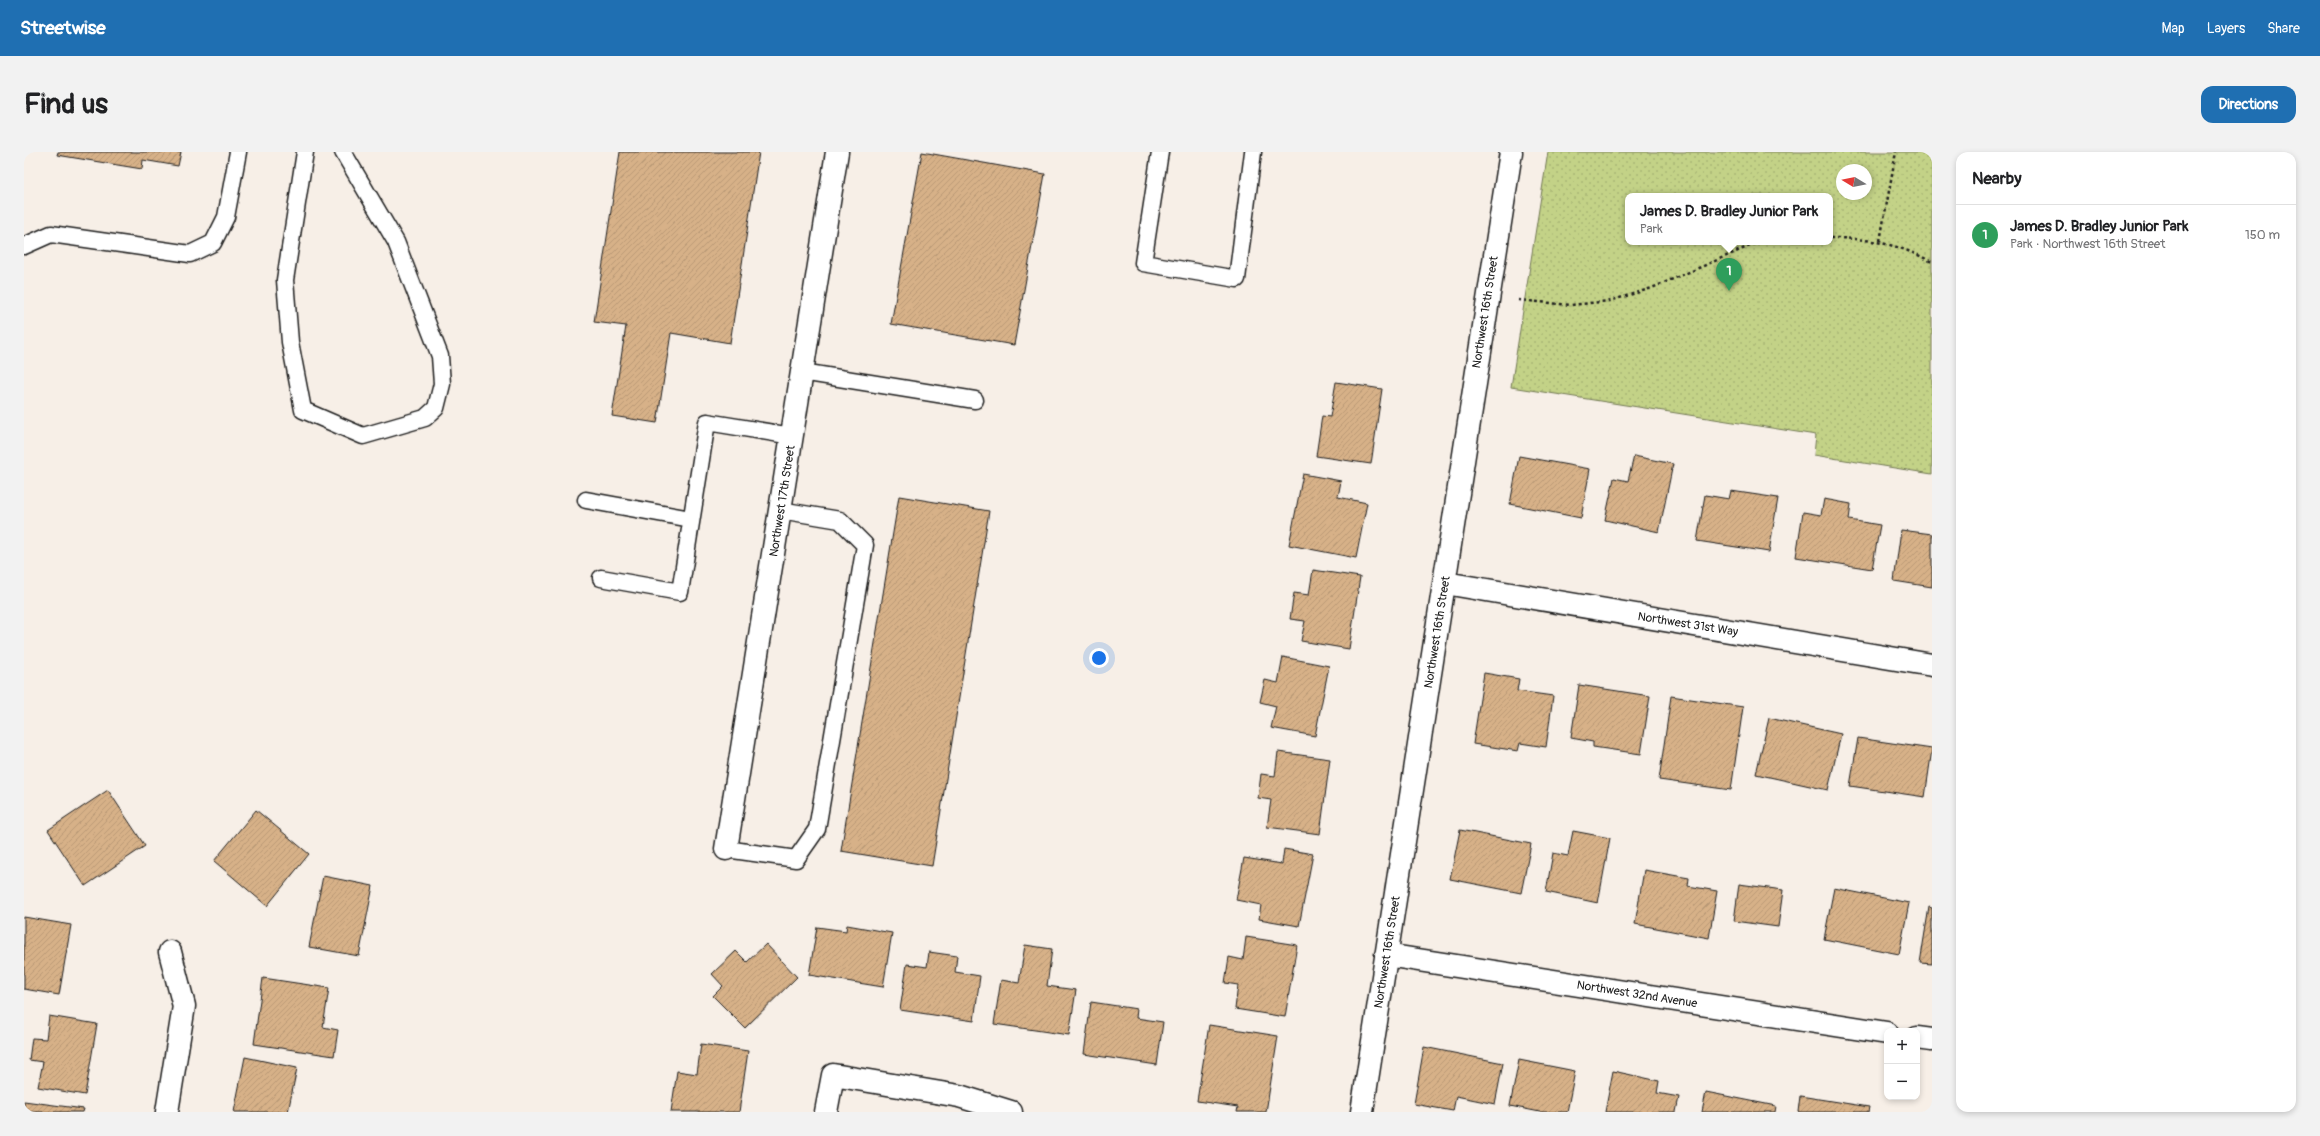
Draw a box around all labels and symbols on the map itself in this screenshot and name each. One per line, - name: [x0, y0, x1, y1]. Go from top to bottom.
- north arrow: [1836, 164, 1872, 200]
- street label: Northwest 16th Street: [1469, 255, 1502, 369]
- pin: 1: [1716, 258, 1742, 291]
- street label: Northwest 17th Street: [766, 444, 799, 558]
- street label: Northwest 16th Street: [1421, 575, 1454, 689]
- street label: Northwest 31st Way: [1637, 609, 1739, 640]
- your location: [1089, 648, 1109, 668]
- street label: Northwest 16th Street: [1371, 895, 1404, 1009]
- street label: Northwest 32nd Avenue: [1576, 978, 1698, 1011]

